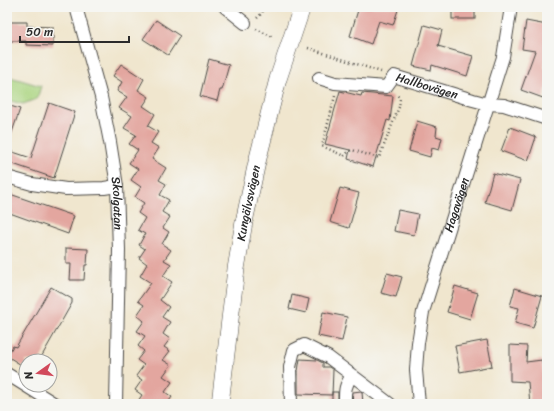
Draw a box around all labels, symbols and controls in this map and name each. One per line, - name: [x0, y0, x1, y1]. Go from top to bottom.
- scale bar: [20, 18, 129, 44]
- text: 50 m: [26, 21, 53, 43]
- street label: Hallbovägen: [393, 66, 461, 106]
- street label: Kungälvsvägen: [230, 163, 267, 243]
- street label: Hagavägen: [438, 174, 476, 235]
- street label: Skolgatan: [105, 175, 129, 231]
- north arrow: [18, 353, 58, 393]
- text: N: [19, 369, 39, 382]

